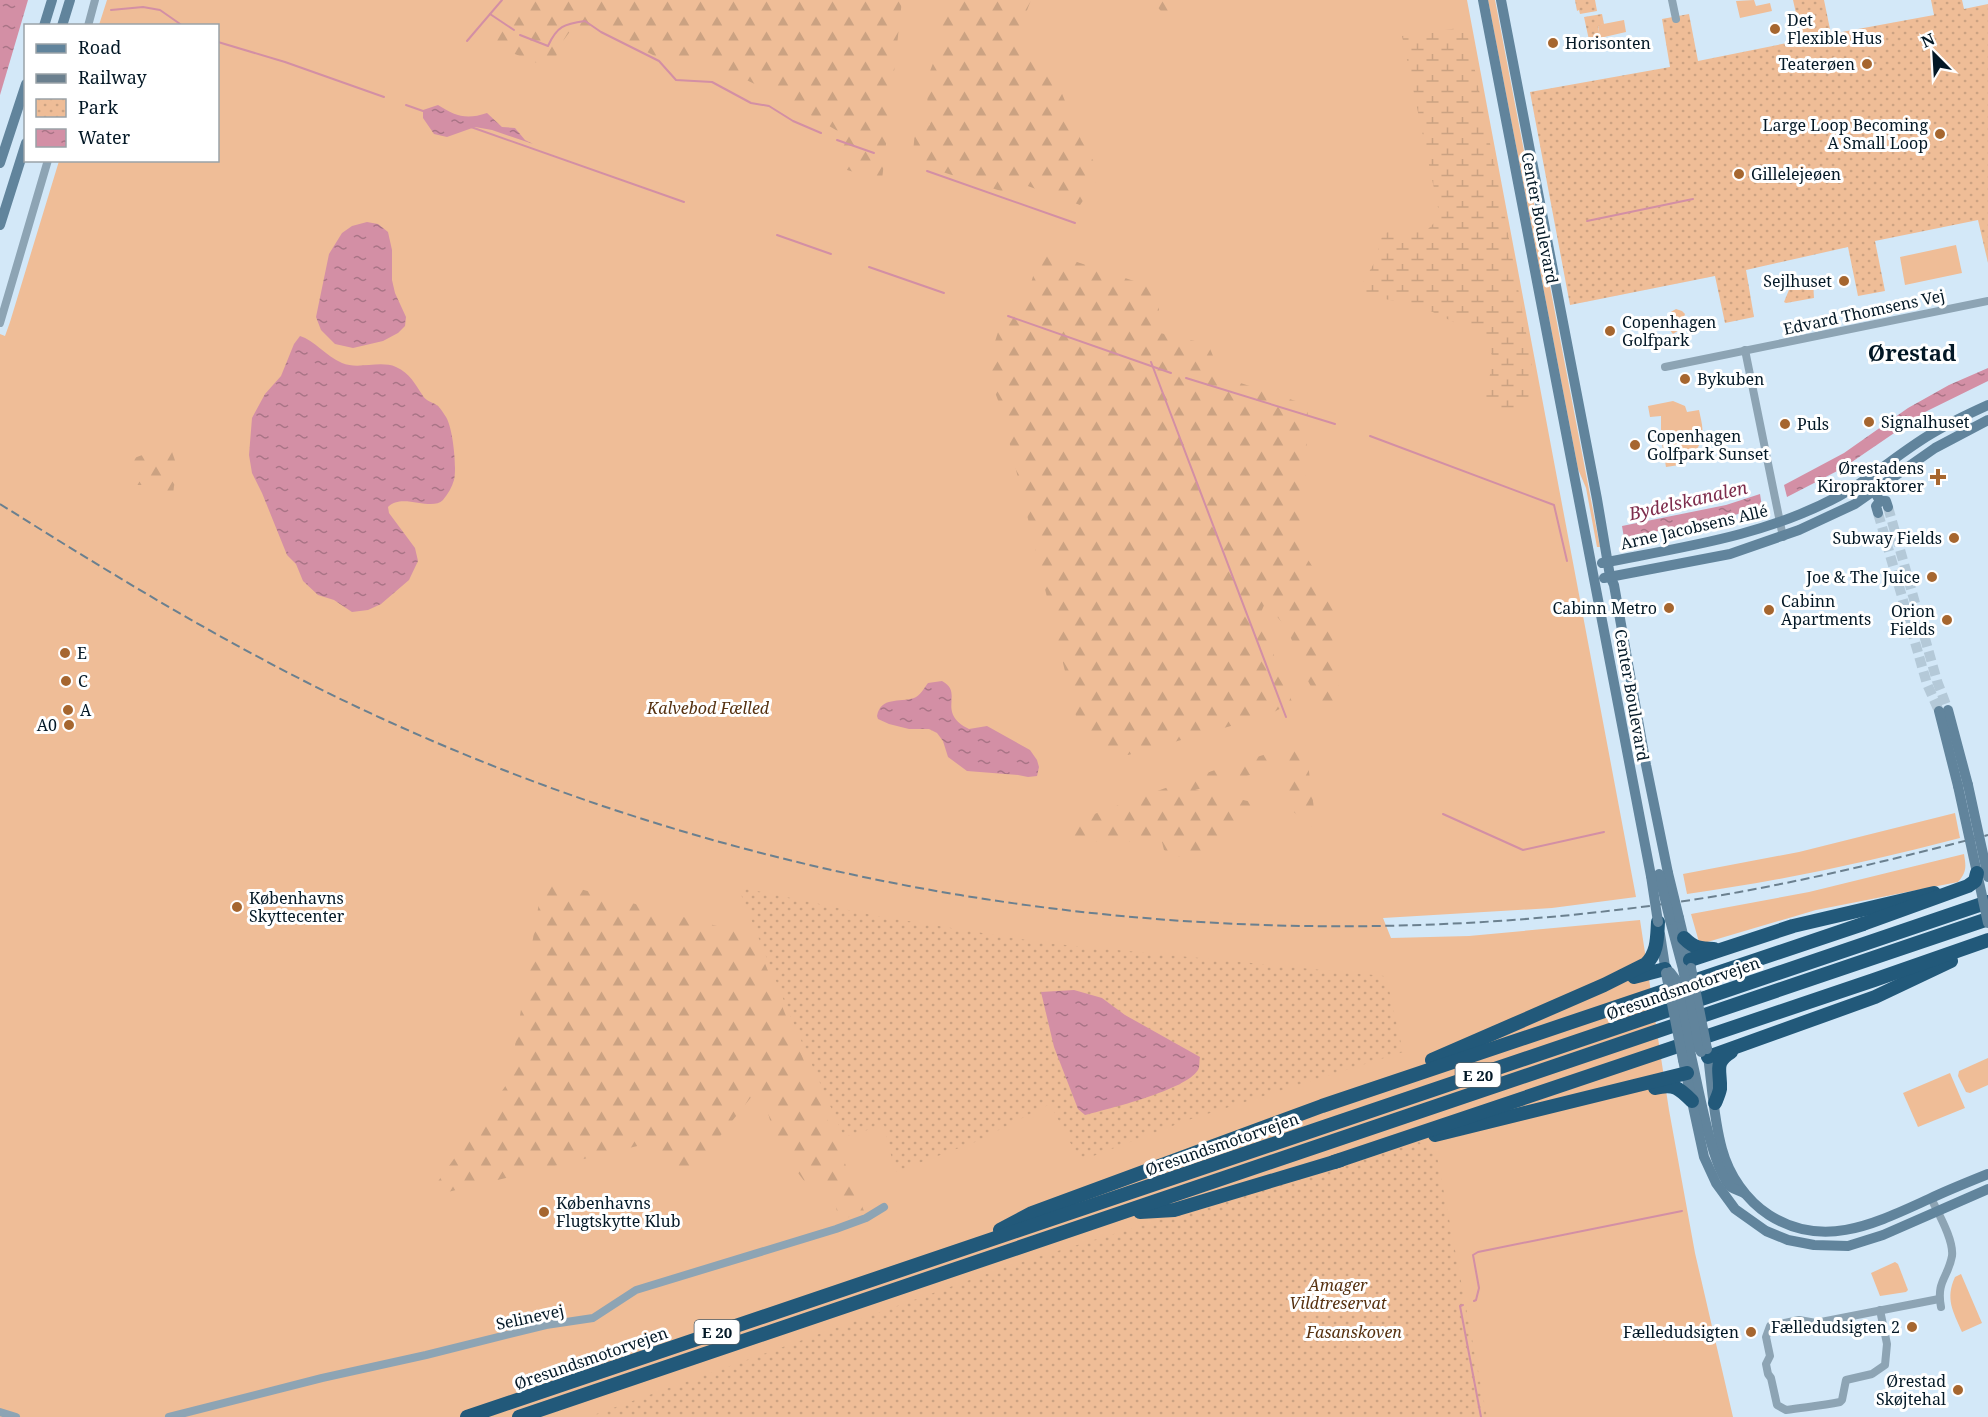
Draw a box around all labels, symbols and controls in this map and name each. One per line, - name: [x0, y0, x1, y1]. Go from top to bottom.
- place label: Det Flexible Hus: [1787, 9, 1882, 49]
- marker: Det Flexible Hus: [1768, 22, 1782, 36]
- legend: [24, 24, 219, 162]
- north arrow: [1904, 24, 1964, 84]
- text: N: [1918, 28, 1938, 53]
- place label: Horisonten: [1565, 32, 1651, 54]
- text: Road: [78, 35, 121, 59]
- marker: Horisonten: [1546, 36, 1560, 50]
- place label: Teaterøen: [1779, 53, 1855, 75]
- marker: Teaterøen: [1860, 57, 1874, 71]
- text: Railway: [78, 65, 148, 89]
- text: Park: [78, 95, 118, 119]
- place label: Large Loop Becoming A Small Loop: [1762, 114, 1928, 154]
- text: Water: [78, 125, 131, 149]
- marker: Large Loop Becoming A Small Loop: [1933, 127, 1947, 141]
- street label: Center Boulevard: [1516, 150, 1564, 286]
- place label: Gillelejeøen: [1751, 163, 1841, 185]
- marker: Gillelejeøen: [1732, 167, 1746, 181]
- place label: Sejlhuset: [1763, 270, 1832, 292]
- marker: Sejlhuset: [1837, 274, 1851, 288]
- street label: Edvard Thomsens Vej: [1781, 284, 1947, 340]
- place label: Copenhagen Golfpark: [1622, 311, 1716, 351]
- marker: Copenhagen Golfpark: [1603, 324, 1617, 338]
- district label: Ørestad: [1868, 337, 1956, 367]
- place label: Bykuben: [1697, 368, 1764, 390]
- marker: Bykuben: [1678, 372, 1692, 386]
- place label: Signalhuset: [1881, 411, 1970, 433]
- place label: Puls: [1797, 413, 1829, 435]
- marker: Signalhuset: [1862, 415, 1876, 429]
- marker: Puls: [1778, 417, 1792, 431]
- place label: Copenhagen Golfpark Sunset: [1647, 425, 1769, 465]
- marker: Copenhagen Golfpark Sunset: [1628, 438, 1642, 452]
- place label: Ørestadens Kiropraktorer: [1817, 457, 1924, 497]
- marker: Ørestadens Kiropraktorer: [1929, 468, 1947, 486]
- water label: Bydelskanalen: [1625, 475, 1750, 526]
- street label: Arne Jacobsens Allé: [1618, 499, 1770, 555]
- place label: Subway Fields: [1833, 527, 1942, 549]
- marker: Subway Fields: [1947, 531, 1961, 545]
- place label: Joe & The Juice: [1805, 566, 1920, 588]
- marker: Joe & The Juice: [1925, 570, 1939, 584]
- place label: Cabinn Apartments: [1781, 590, 1871, 630]
- place label: Cabinn Metro: [1552, 597, 1657, 619]
- place label: Orion Fields: [1890, 600, 1935, 640]
- marker: Cabinn Metro: [1662, 601, 1676, 615]
- marker: Cabinn Apartments: [1762, 603, 1776, 617]
- marker: Orion Fields: [1940, 613, 1954, 627]
- street label: Center Boulevard: [1610, 627, 1654, 763]
- place label: E: [77, 642, 87, 664]
- marker: E: [58, 646, 72, 660]
- place label: C: [78, 670, 88, 692]
- marker: C: [59, 674, 73, 688]
- park label: Kalvebod Fælled: [646, 697, 770, 719]
- place label: A: [80, 699, 92, 721]
- marker: A: [61, 703, 75, 717]
- place label: A0: [37, 714, 57, 736]
- marker: A0: [62, 718, 76, 732]
- place label: Københavns Skyttecenter: [249, 887, 345, 927]
- marker: Københavns Skyttecenter: [230, 900, 244, 914]
- street label: Øresundsmotorvejen: [1603, 951, 1763, 1025]
- road number: E 20: [1456, 1063, 1500, 1087]
- street label: Øresundsmotorvejen: [1142, 1107, 1302, 1181]
- place label: Københavns Flugtskytte Klub: [556, 1192, 681, 1232]
- marker: Københavns Flugtskytte Klub: [537, 1205, 551, 1219]
- park label: Amager Vildtreservat: [1289, 1274, 1387, 1314]
- street label: Selinevej: [494, 1299, 566, 1335]
- place label: Fælledudsigten 2: [1771, 1316, 1900, 1338]
- road number: E 20: [694, 1320, 740, 1344]
- marker: Fælledudsigten 2: [1905, 1320, 1919, 1334]
- street label: Øresundsmotorvejen: [511, 1321, 671, 1395]
- park label: Fasanskoven: [1305, 1321, 1402, 1343]
- place label: Fælledudsigten: [1623, 1321, 1739, 1343]
- marker: Fælledudsigten: [1744, 1325, 1758, 1339]
- place label: Ørestad Skøjtehal: [1876, 1370, 1946, 1410]
- marker: Ørestad Skøjtehal: [1951, 1383, 1965, 1397]

